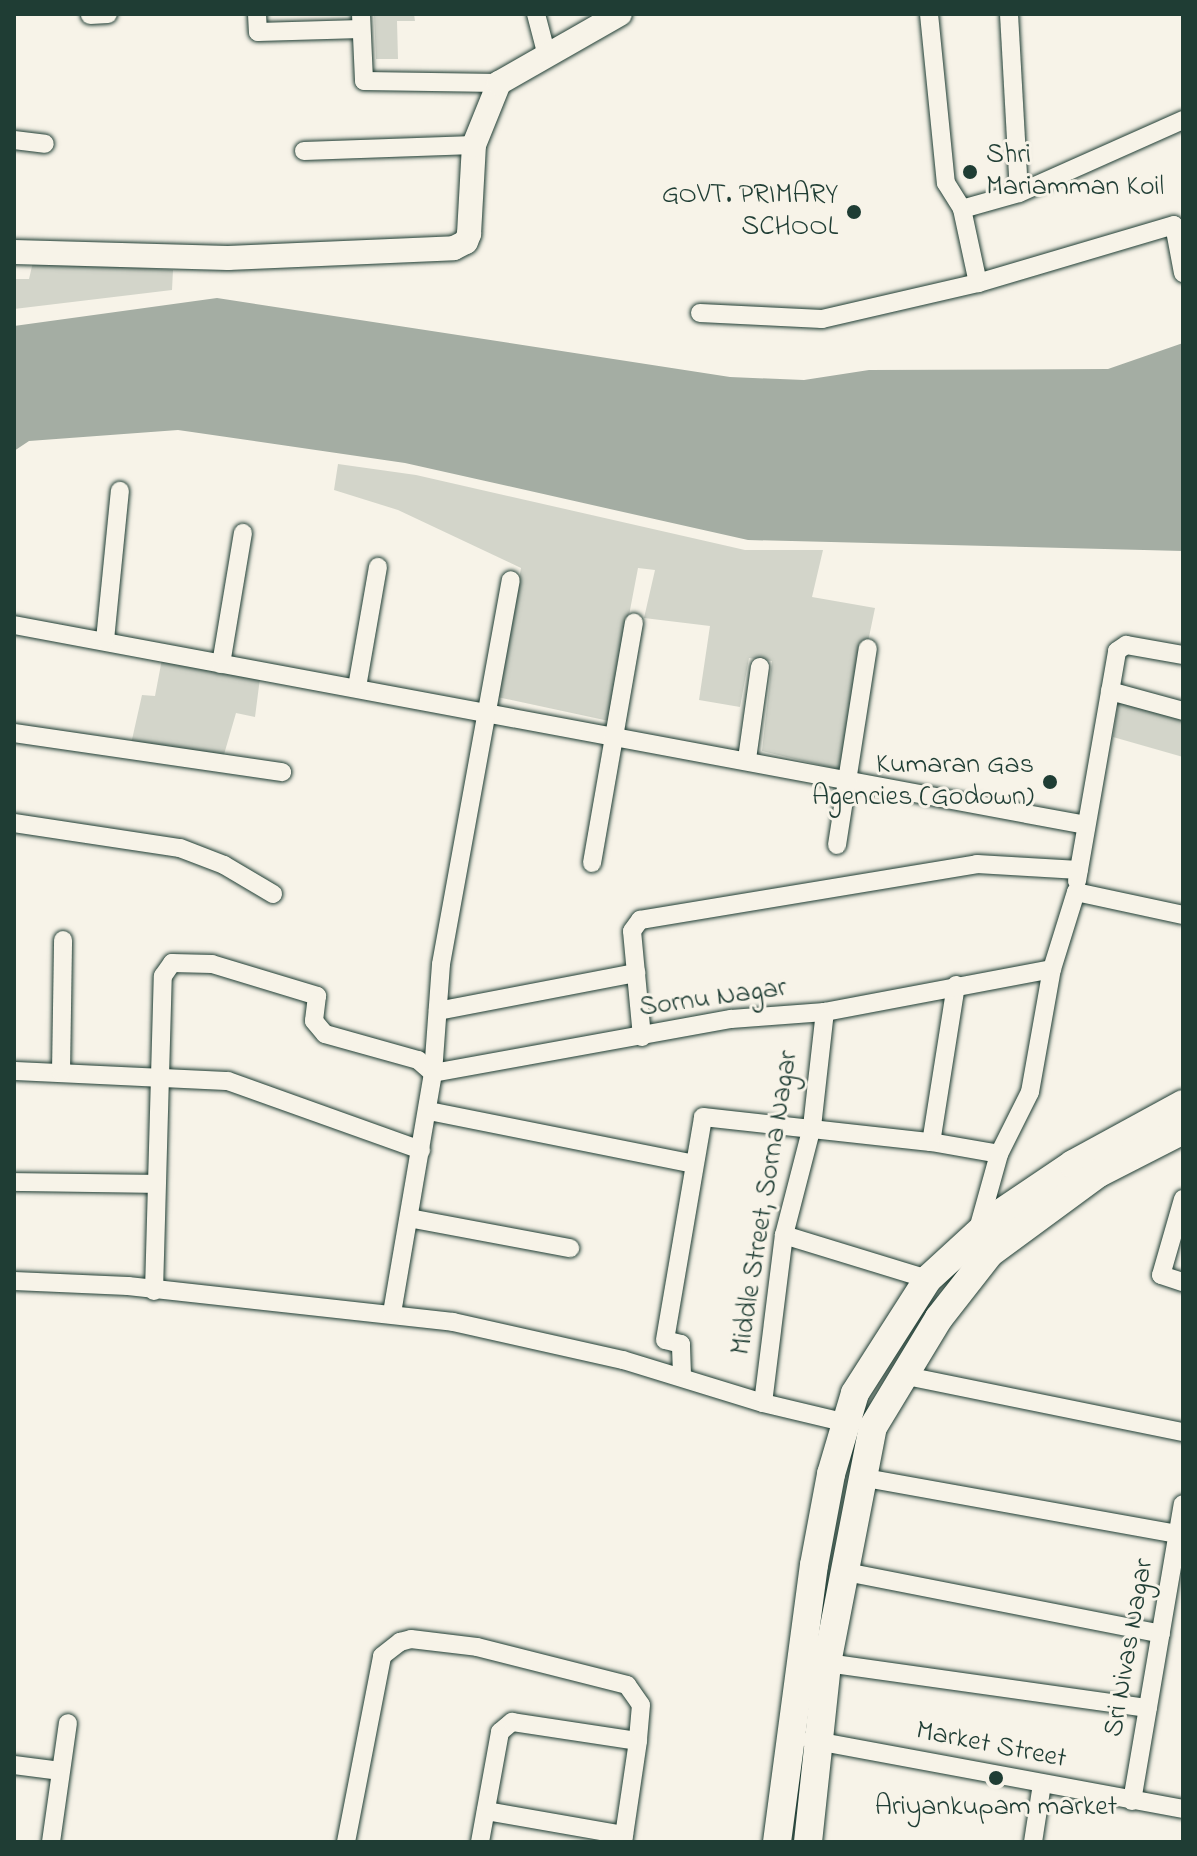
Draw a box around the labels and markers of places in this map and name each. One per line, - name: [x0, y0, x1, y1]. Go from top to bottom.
- place label: Shri Mariamman Koil: [986, 139, 1164, 205]
- marker: Shri Mariamman Koil: [961, 163, 979, 181]
- place label: GOVT. PRIMARY SCHOOL: [662, 179, 838, 245]
- marker: GOVT. PRIMARY SCHOOL: [845, 203, 863, 221]
- place label: Kumaran Gas Agencies (Godown): [812, 749, 1034, 815]
- marker: Kumaran Gas Agencies (Godown): [1041, 773, 1059, 791]
- marker: Ariyankupam market: [987, 1769, 1005, 1787]
- place label: Ariyankupam market: [875, 1791, 1117, 1825]

